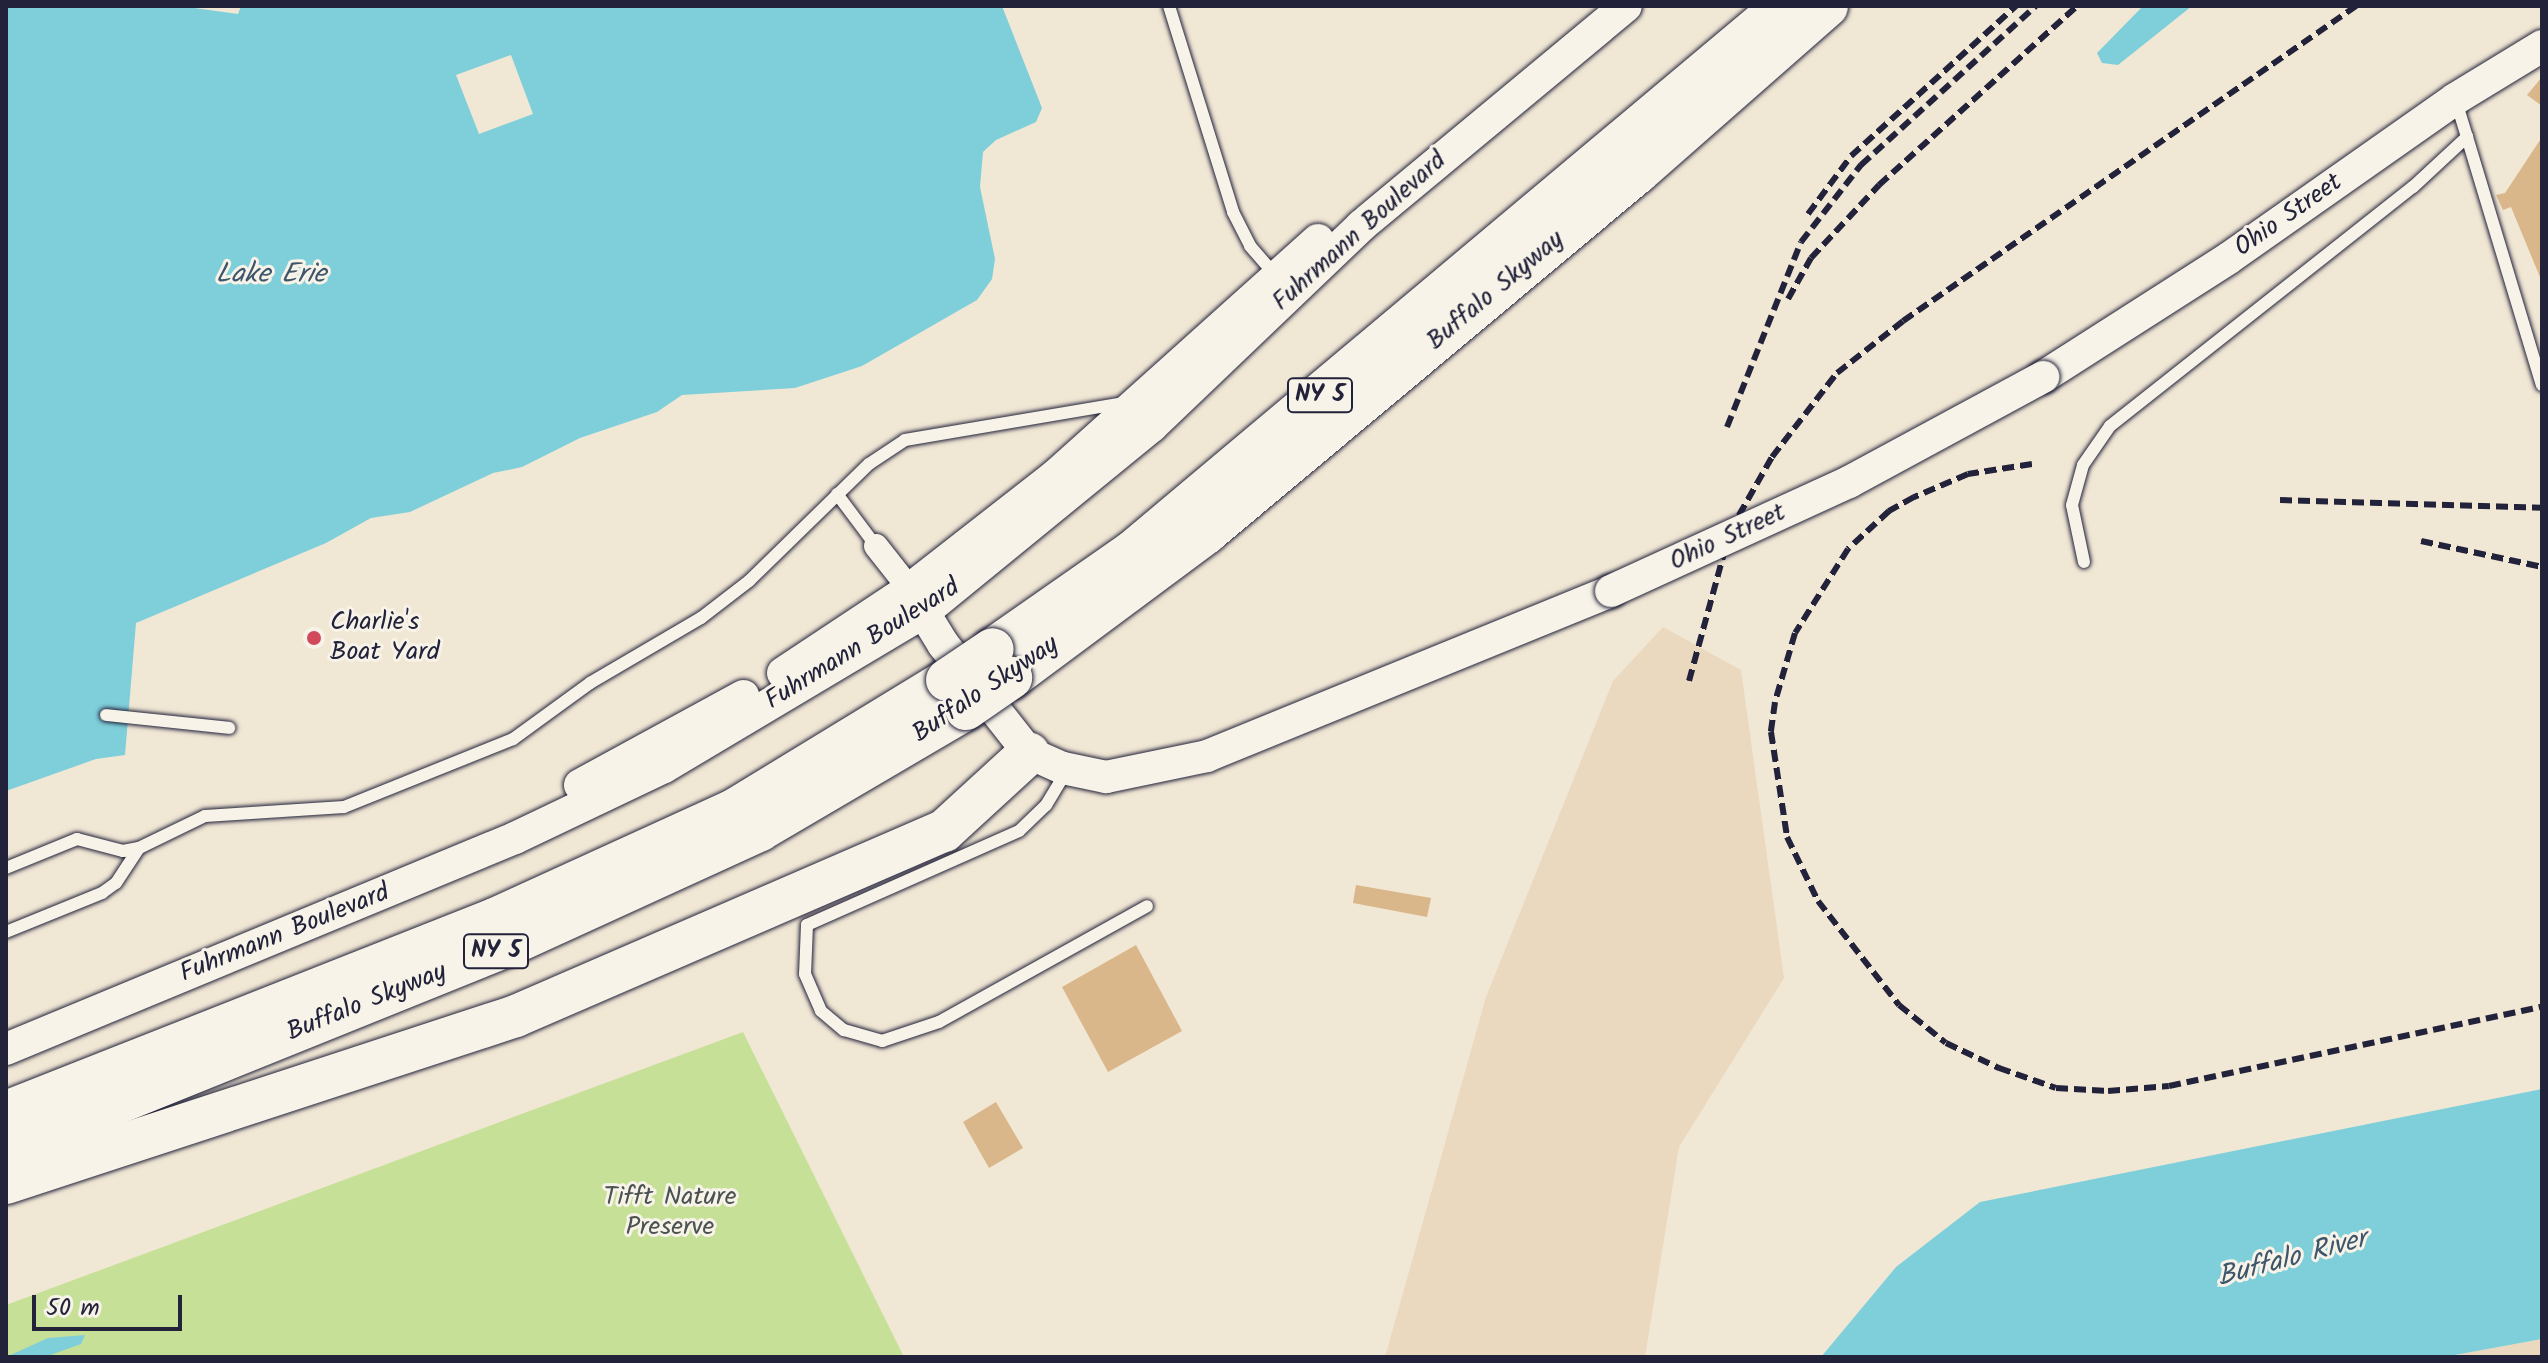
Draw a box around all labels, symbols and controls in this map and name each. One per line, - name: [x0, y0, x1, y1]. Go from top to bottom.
- street label: Fuhrmann Boulevard: [1267, 146, 1453, 318]
- street label: Ohio Street: [2229, 168, 2349, 264]
- street label: Buffalo Skyway: [1421, 225, 1571, 357]
- water label: Lake Erie: [216, 258, 326, 292]
- road number: NY 5: [1286, 375, 1354, 415]
- street label: Ohio Street: [1665, 498, 1791, 578]
- street label: Fuhrmann Boulevard: [760, 573, 966, 717]
- place label: Charlie's Boat Yard: [330, 607, 440, 668]
- marker: Charlie's Boat Yard: [305, 629, 323, 647]
- street label: Buffalo Skyway: [907, 630, 1065, 750]
- street label: Fuhrmann Boulevard: [176, 878, 394, 990]
- road number: NY 5: [462, 931, 530, 971]
- street label: Buffalo Skyway: [283, 957, 451, 1049]
- park label: Tifft Nature Preserve: [604, 1182, 736, 1244]
- water label: Buffalo River: [2214, 1223, 2370, 1295]
- scale bar: [36, 1279, 186, 1329]
- text: 50 m: [46, 1289, 100, 1328]

